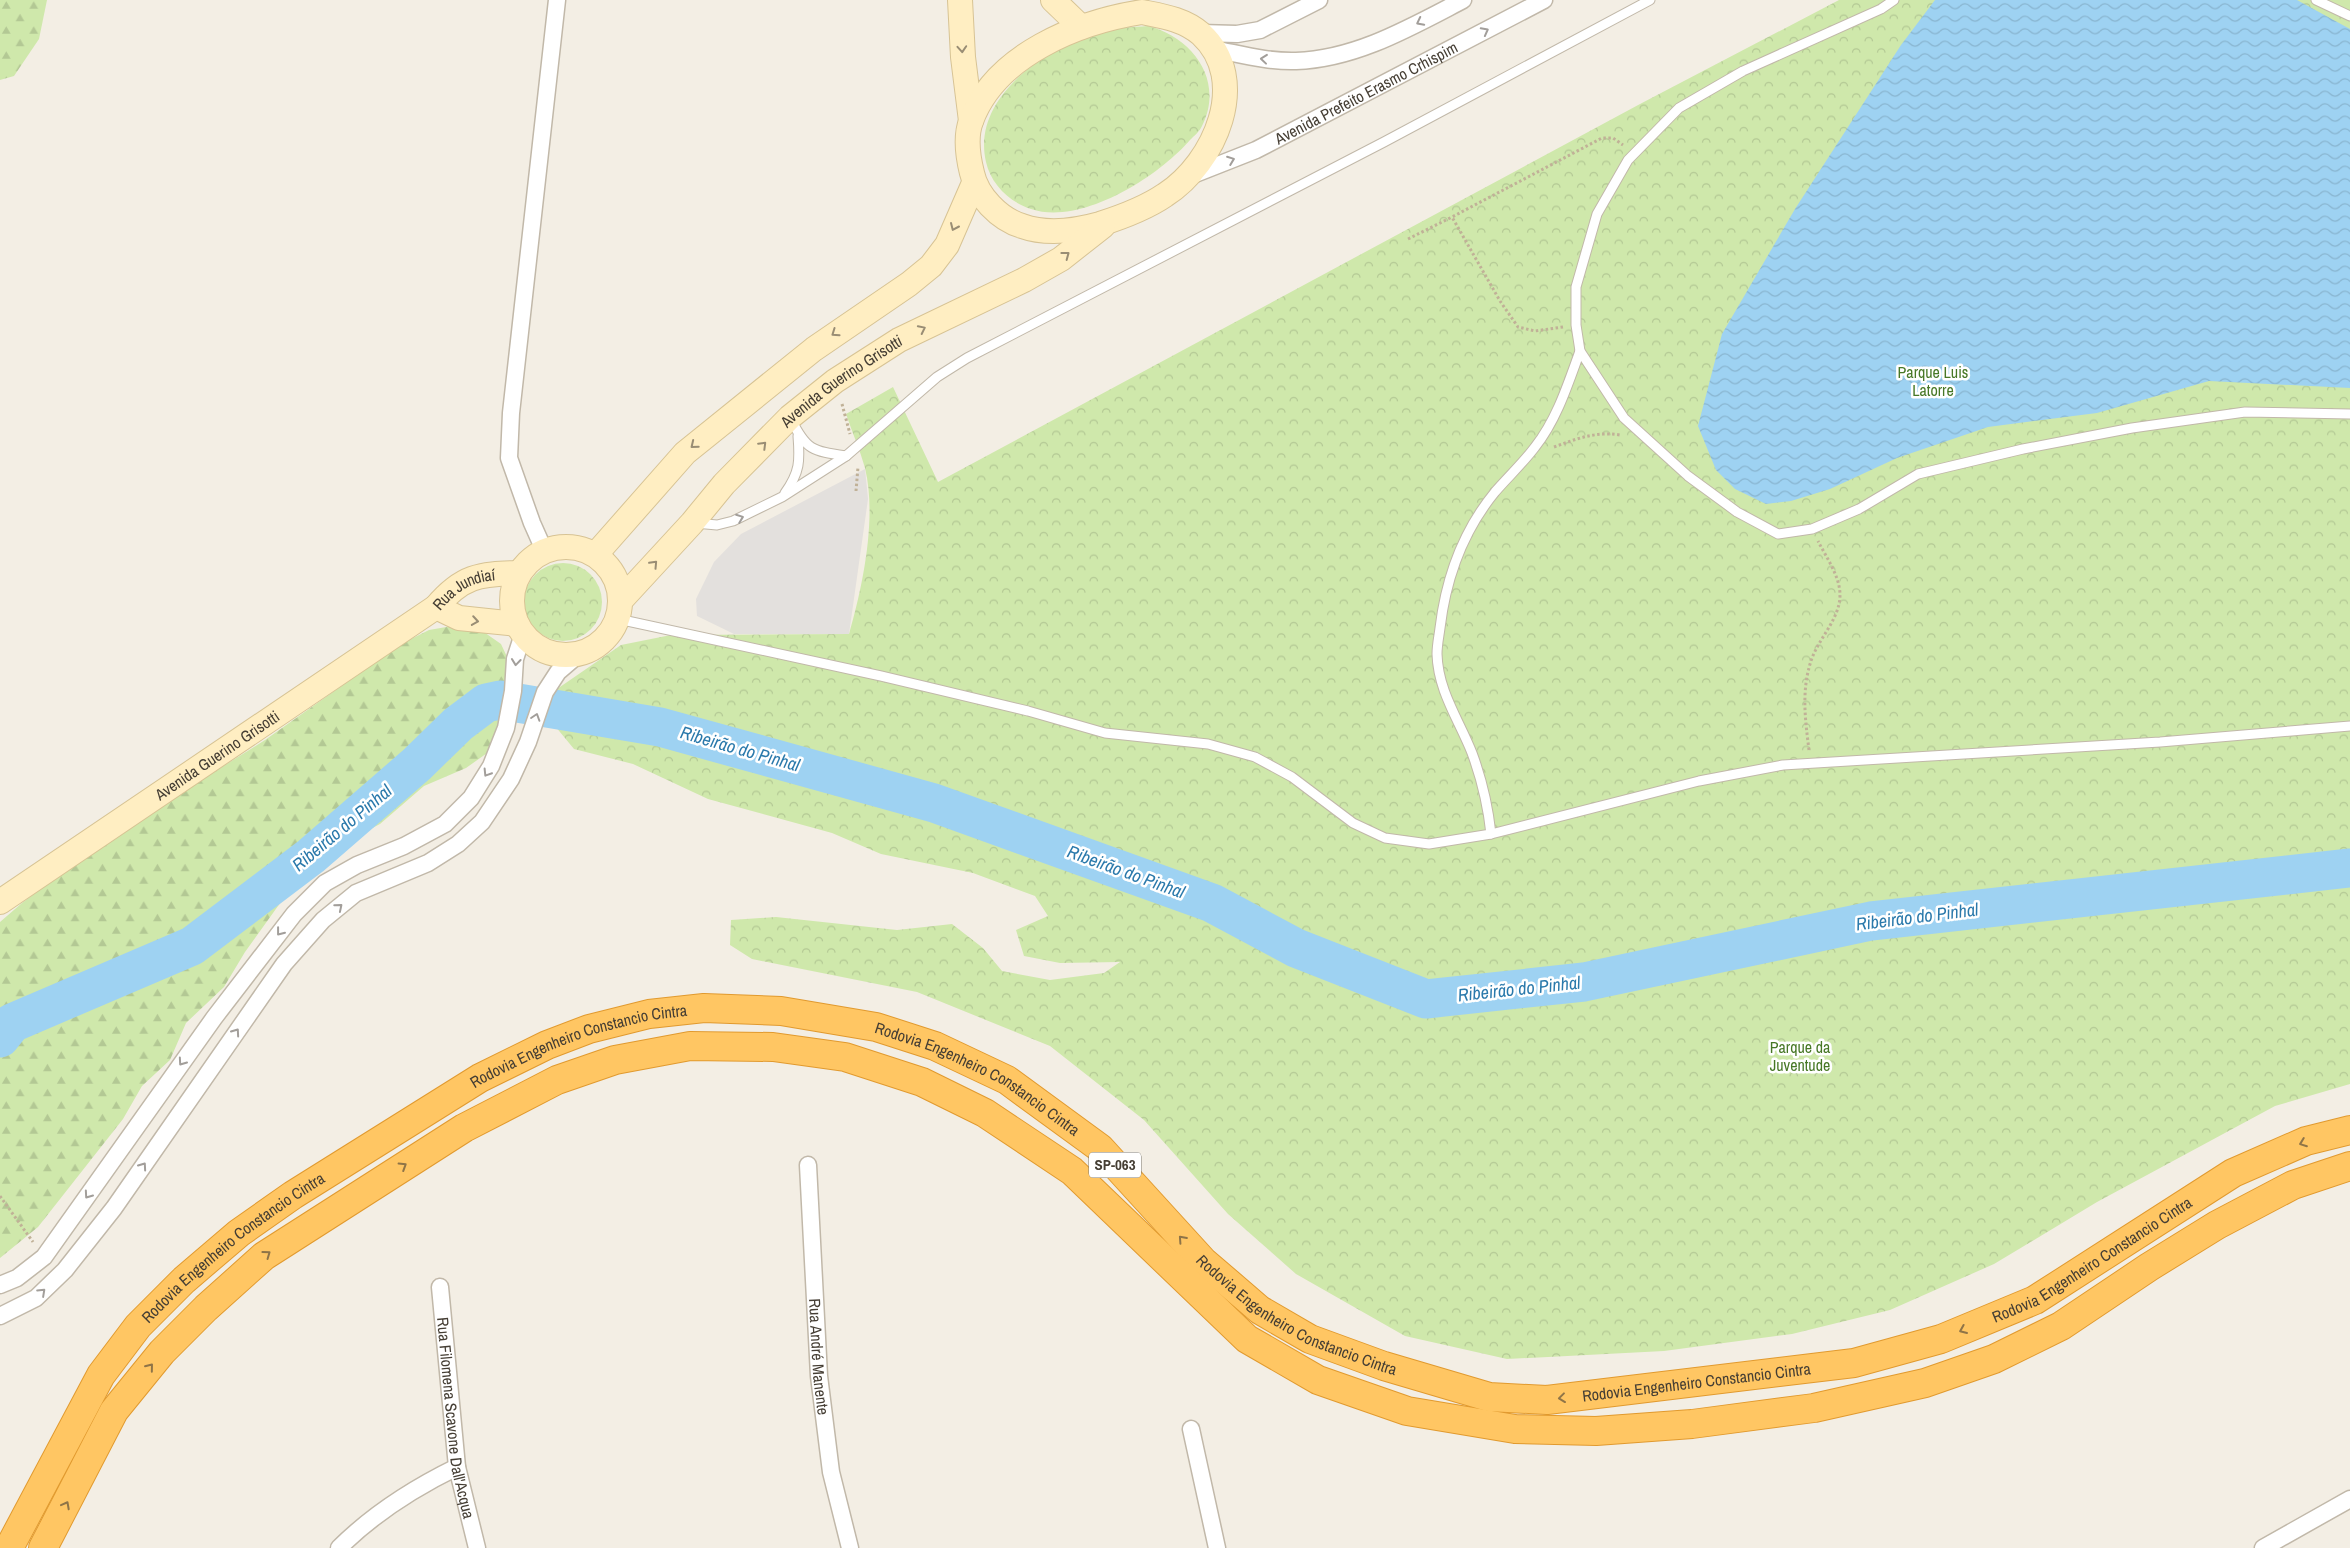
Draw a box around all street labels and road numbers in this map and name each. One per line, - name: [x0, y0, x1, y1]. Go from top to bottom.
- street label: Avenida Prefeito Erasmo Crhispim: [1270, 36, 1461, 150]
- street label: Avenida Guerino Grisotti: [774, 329, 906, 433]
- street label: Rua Jundiaí: [427, 563, 497, 615]
- street label: Avenida Guerino Grisotti: [150, 705, 284, 806]
- street label: Rodovia Engenheiro Constancio Cintra: [465, 999, 689, 1093]
- street label: Rodovia Engenheiro Constancio Cintra: [872, 1016, 1085, 1141]
- road number: SP-063: [1089, 1152, 1141, 1178]
- street label: Rodovia Engenheiro Constancio Cintra: [136, 1167, 329, 1328]
- street label: Rodovia Engenheiro Constancio Cintra: [1989, 1191, 2197, 1328]
- street label: Rodovia Engenheiro Constancio Cintra: [1191, 1250, 1400, 1380]
- street label: Rua André Manente: [804, 1298, 835, 1416]
- street label: Rua Filomena Scavone Dall'Acqua: [432, 1316, 481, 1522]
- street label: Rodovia Engenheiro Constancio Cintra: [1581, 1357, 1812, 1407]

